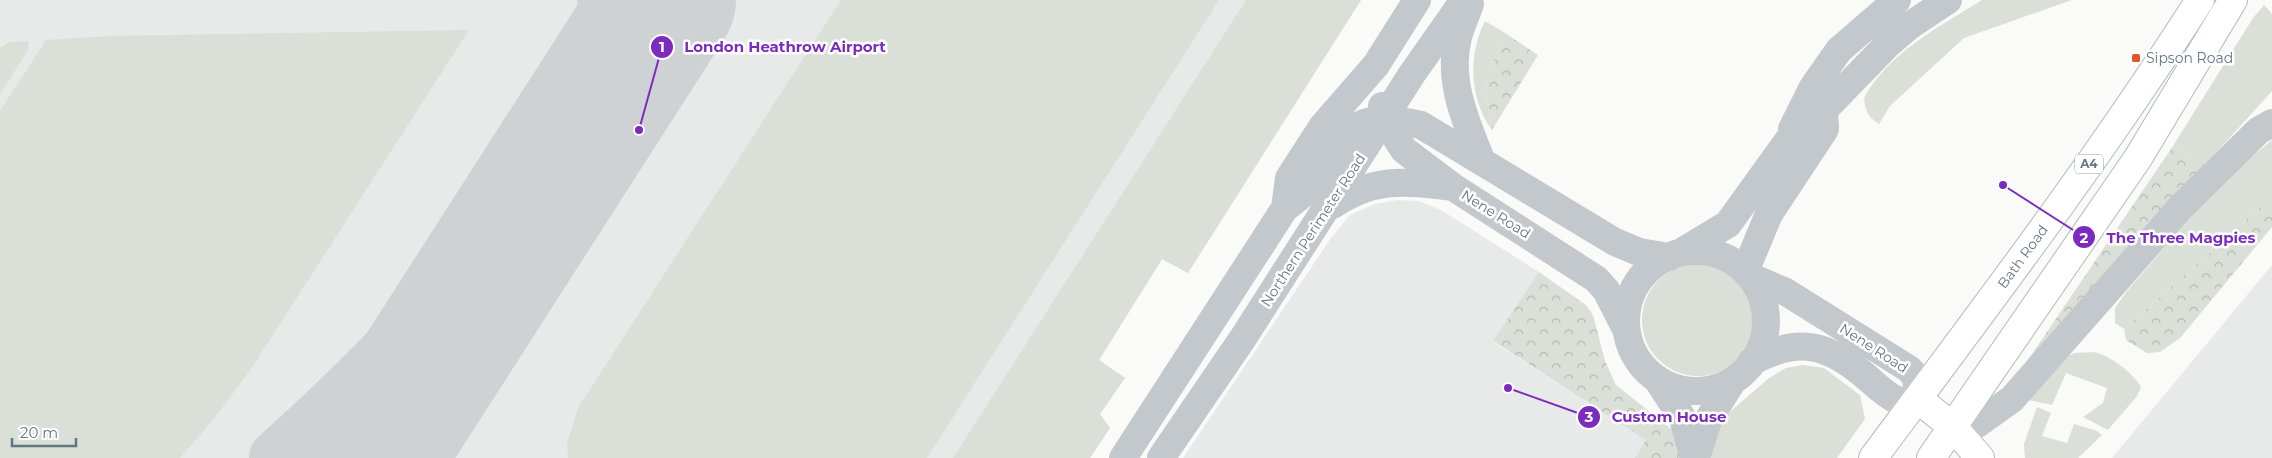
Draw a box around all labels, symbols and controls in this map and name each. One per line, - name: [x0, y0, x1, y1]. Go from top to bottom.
- callout: London Heathrow Airport: [649, 32, 896, 62]
- text: 1: [659, 37, 665, 56]
- text: London Heathrow Airport: [684, 37, 886, 56]
- place label: Sipson Road: [2146, 49, 2233, 67]
- marker: Sipson Road: [2130, 52, 2142, 64]
- street label: Northern Perimeter Road: [1257, 150, 1369, 310]
- road number: A4: [2075, 154, 2103, 173]
- street label: Nene Road: [1458, 186, 1534, 242]
- street label: Bath Road: [1994, 221, 2052, 292]
- callout: The Three Magpies: [2072, 222, 2266, 252]
- text: 2: [2080, 228, 2089, 247]
- text: The Three Magpies: [2107, 228, 2256, 247]
- street label: Nene Road: [1836, 319, 1912, 377]
- callout: Custom House: [1576, 402, 1736, 432]
- text: 3: [1584, 407, 1594, 426]
- text: Custom House: [1612, 407, 1726, 426]
- scale bar: [12, 416, 76, 448]
- text: 20 m: [20, 423, 58, 442]

